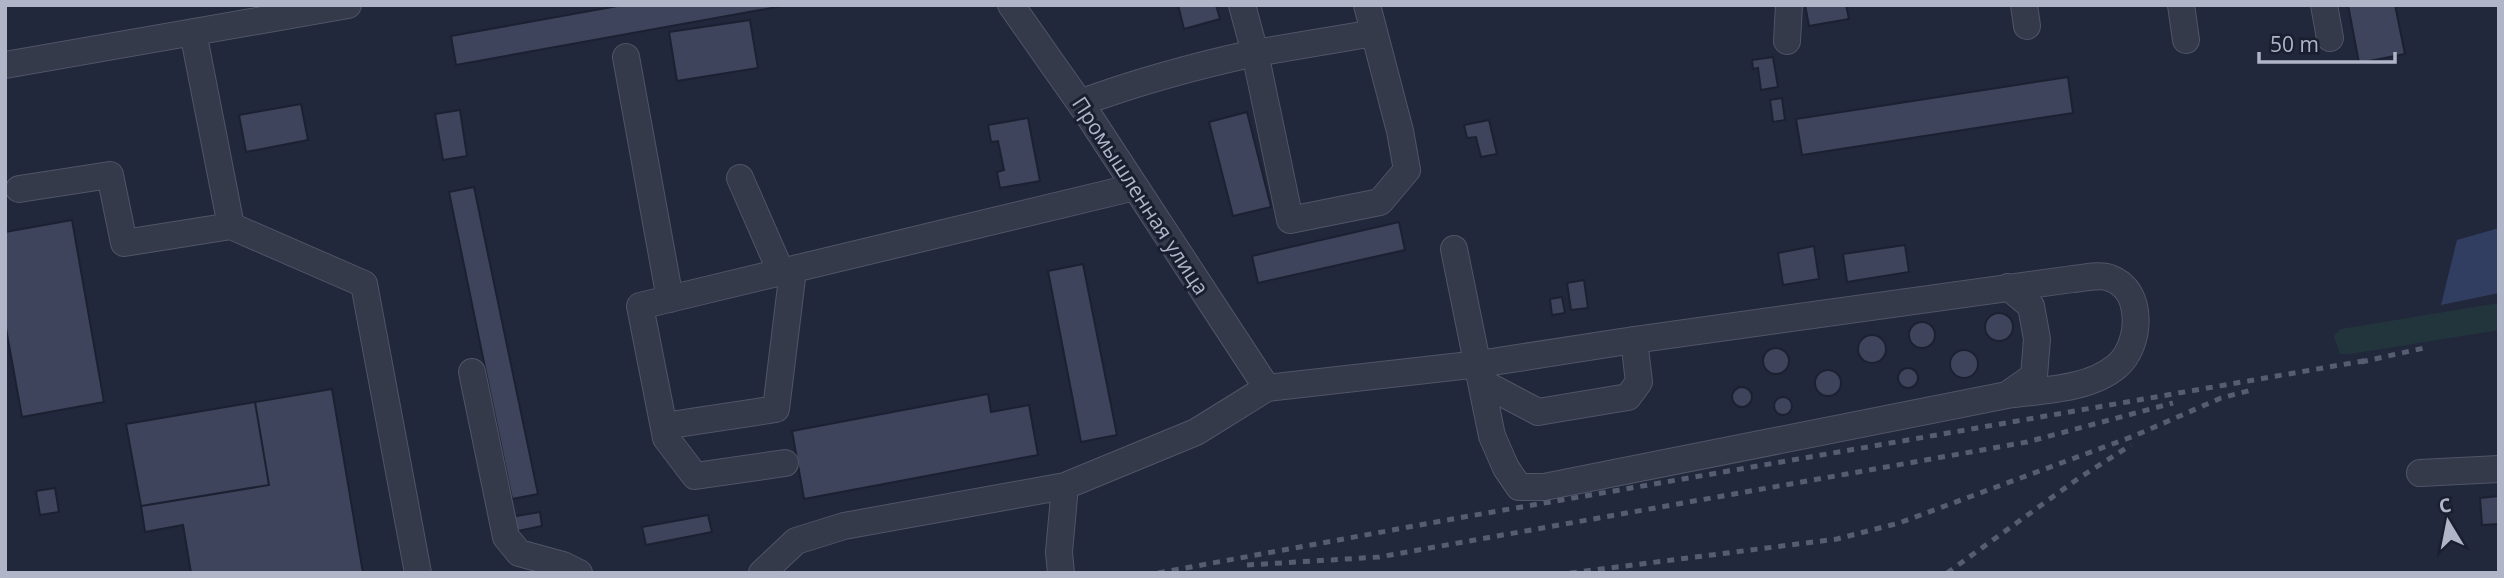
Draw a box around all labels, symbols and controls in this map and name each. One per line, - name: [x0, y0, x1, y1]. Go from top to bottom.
- scale bar: [2259, 21, 2396, 65]
- text: 50 m: [2270, 30, 2319, 58]
- street label: Промышленная улица: [1066, 91, 1215, 300]
- north arrow: [2413, 487, 2483, 557]
- text: С: [2437, 491, 2453, 519]

